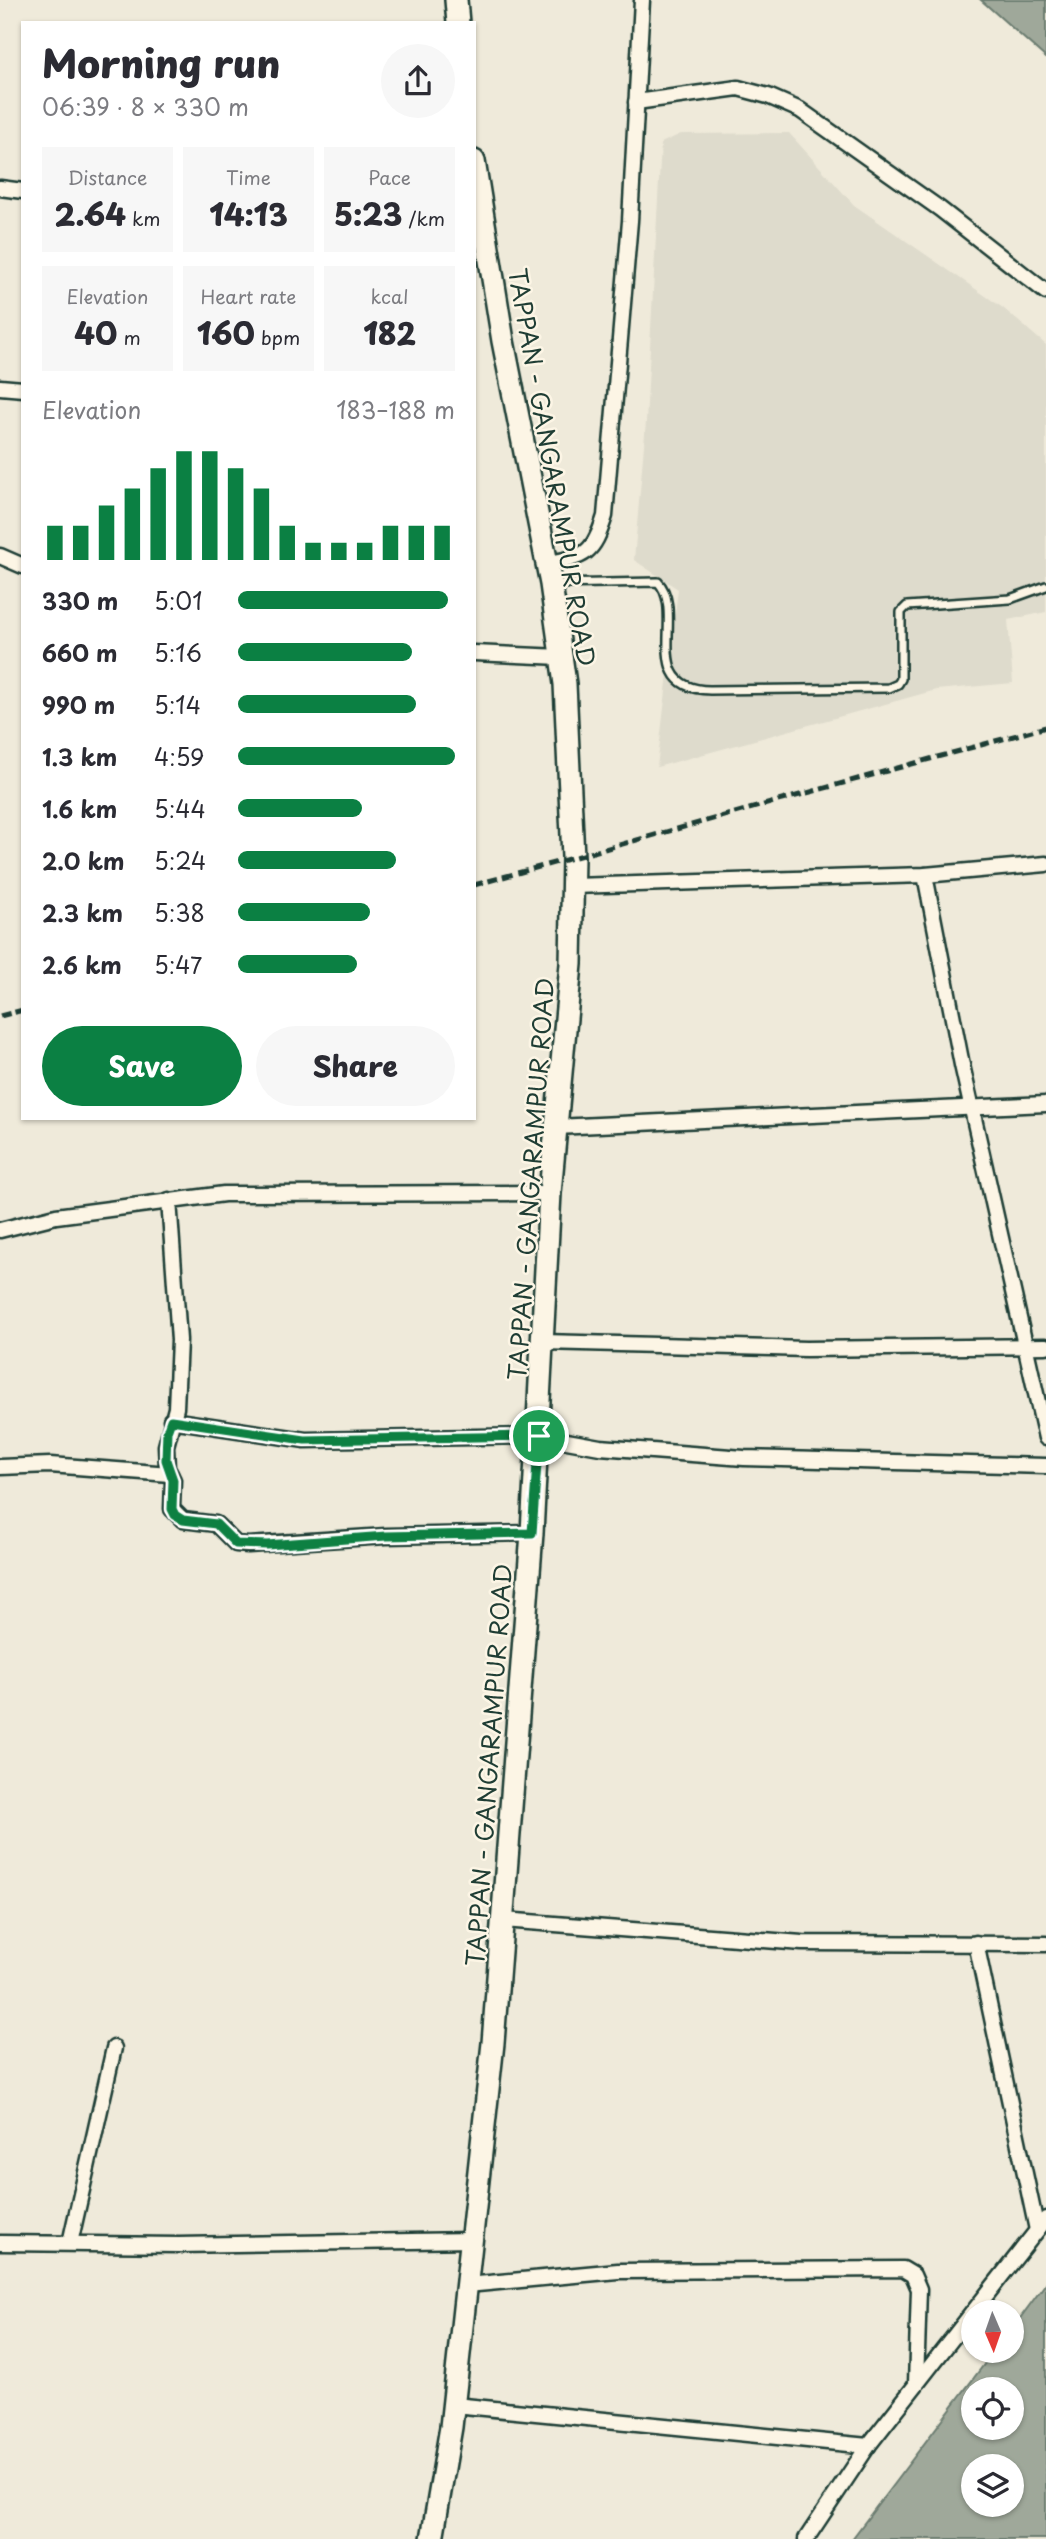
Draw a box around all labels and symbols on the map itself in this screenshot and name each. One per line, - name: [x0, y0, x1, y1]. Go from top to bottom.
- street label: TAPPAN - GANGARAMPUR ROAD: [500, 265, 606, 669]
- street label: TAPPAN - GANGARAMPUR ROAD: [498, 976, 562, 1382]
- pin: [509, 1406, 569, 1466]
- street label: TAPPAN - GANGARAMPUR ROAD: [456, 1562, 520, 1968]
- north arrow: [961, 2300, 1024, 2362]

